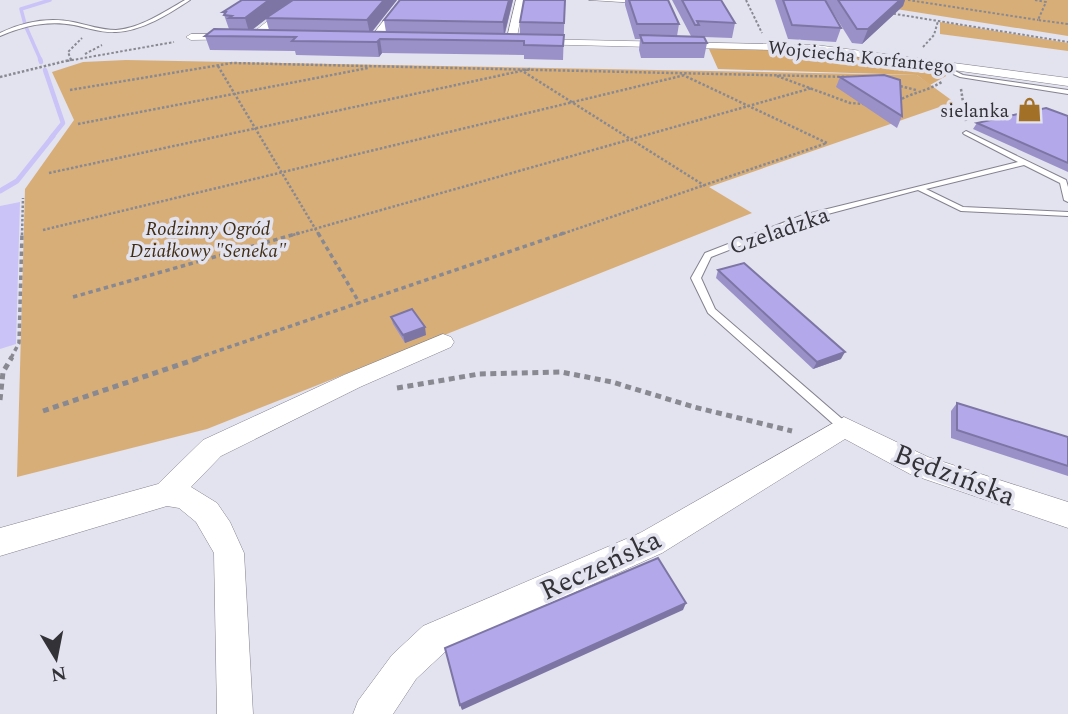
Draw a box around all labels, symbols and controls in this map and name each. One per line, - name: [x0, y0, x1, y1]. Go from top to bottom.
- street label: Wojciecha Korfantego: [766, 33, 956, 82]
- shop icon: sielanka: [1015, 96, 1043, 124]
- place label: sielanka: [940, 97, 1010, 126]
- street label: Czeladzka: [725, 198, 834, 265]
- park label: Rodzinny Ogród Działkowy "Seneka": [130, 215, 287, 266]
- street label: Będzińska: [887, 432, 1022, 518]
- street label: Reczeńska: [533, 518, 669, 612]
- north arrow: [21, 623, 91, 693]
- text: N: [49, 658, 69, 689]

